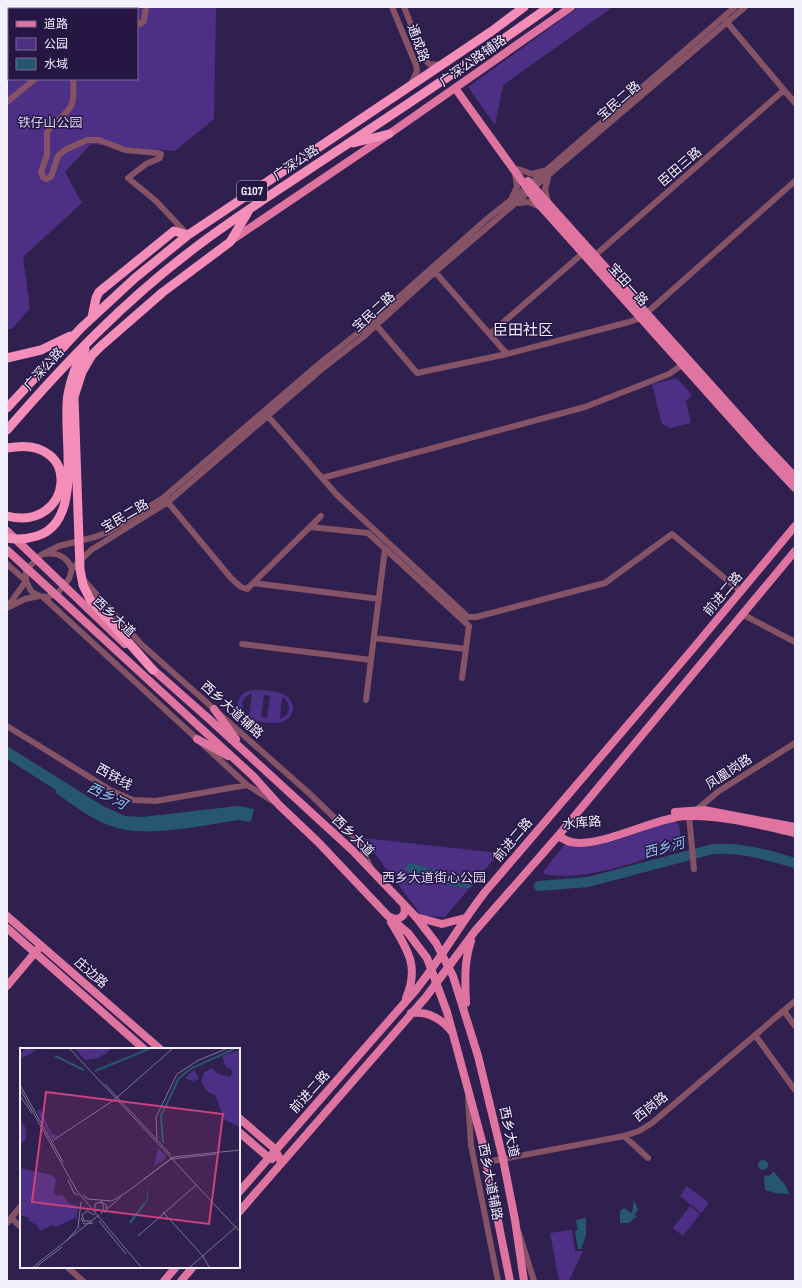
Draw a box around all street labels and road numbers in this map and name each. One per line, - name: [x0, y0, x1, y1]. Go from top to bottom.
- street label: 通成路: [404, 22, 432, 64]
- street label: 广深公路辅路: [436, 32, 510, 90]
- street label: 宝民二路: [594, 78, 644, 124]
- street label: 广深公路: [270, 142, 322, 184]
- street label: 臣田三路: [655, 144, 705, 190]
- road number: G107: [237, 181, 267, 201]
- street label: 宝田一路: [605, 260, 651, 310]
- street label: 宝民二路: [349, 289, 399, 335]
- street label: 广深公路: [21, 344, 67, 394]
- street label: 宝民二路: [98, 496, 152, 536]
- street label: 前进二路: [700, 569, 746, 619]
- street label: 西乡大道: [90, 593, 138, 641]
- street label: 西乡大道辅路: [198, 678, 266, 742]
- street label: 凤凰岗路: [703, 751, 755, 793]
- street label: 西铁线: [93, 761, 135, 793]
- street label: 西乡大道: [329, 812, 377, 860]
- street label: 水库路: [562, 813, 602, 833]
- street label: 前进二路: [490, 815, 536, 865]
- street label: 庄边路: [71, 954, 111, 992]
- street label: 前进二路: [287, 1067, 333, 1117]
- street label: 西岗路: [631, 1089, 671, 1125]
- street label: 西乡大道: [496, 1105, 522, 1159]
- street label: 西乡大道辅路: [475, 1142, 505, 1222]

